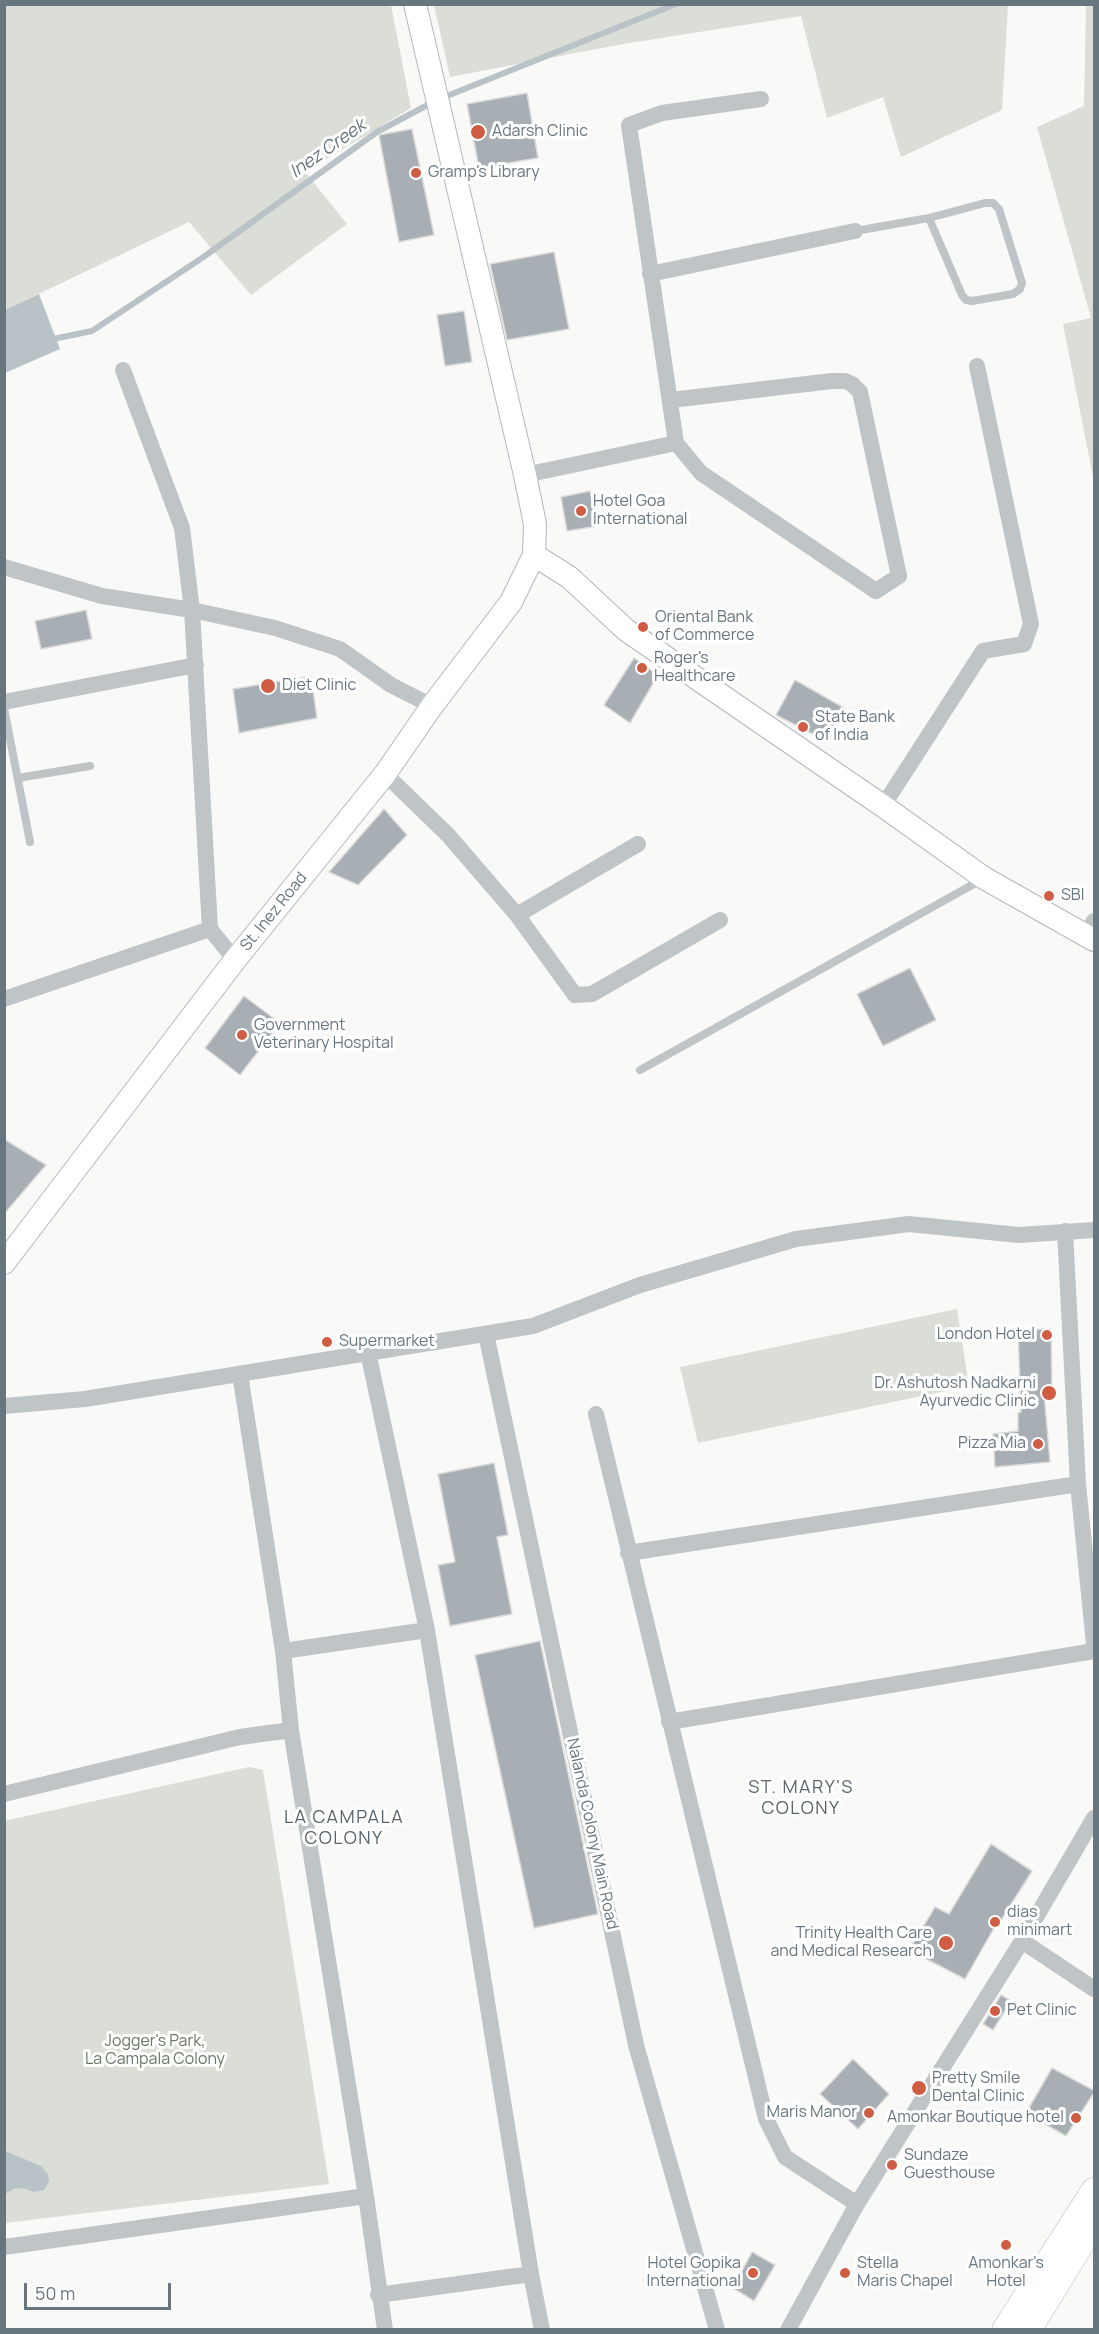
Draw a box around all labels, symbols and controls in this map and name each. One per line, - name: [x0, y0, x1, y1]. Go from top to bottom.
- water label: Inez Creek: [286, 115, 370, 183]
- place label: Adarsh Clinic: [492, 122, 588, 142]
- marker: Adarsh Clinic: [469, 123, 487, 141]
- place label: Gramp's Library: [428, 163, 540, 183]
- marker: Gramp's Library: [409, 166, 423, 180]
- place label: Hotel Goa International: [593, 492, 688, 530]
- marker: Hotel Goa International: [574, 504, 588, 518]
- place label: Oriental Bank of Commerce: [655, 608, 754, 646]
- marker: Oriental Bank of Commerce: [636, 620, 650, 634]
- place label: Roger's Healthcare: [654, 649, 735, 687]
- marker: Roger's Healthcare: [635, 661, 649, 675]
- place label: Diet Clinic: [282, 676, 356, 696]
- marker: Diet Clinic: [259, 677, 277, 695]
- place label: State Bank of India: [815, 708, 895, 746]
- marker: State Bank of India: [796, 720, 810, 734]
- street label: St. Inez Road: [236, 869, 312, 955]
- place label: SBI: [1061, 886, 1084, 906]
- marker: SBI: [1042, 889, 1056, 903]
- place label: Government Veterinary Hospital: [254, 1016, 394, 1054]
- marker: Government Veterinary Hospital: [235, 1028, 249, 1042]
- place label: London Hotel: [937, 1325, 1035, 1345]
- marker: London Hotel: [1040, 1328, 1054, 1342]
- place label: Supermarket: [339, 1332, 435, 1352]
- marker: Supermarket: [320, 1335, 334, 1349]
- place label: Dr. Ashutosh Nadkarni Ayurvedic Clinic: [874, 1374, 1036, 1412]
- marker: Dr. Ashutosh Nadkarni Ayurvedic Clinic: [1040, 1384, 1058, 1402]
- place label: Pizza Mia: [958, 1434, 1026, 1454]
- marker: Pizza Mia: [1031, 1437, 1045, 1451]
- street label: Nalanda Colony Main Road: [562, 1737, 622, 1931]
- district label: ST. MARY'S COLONY: [748, 1777, 854, 1820]
- district label: LA CAMPALA COLONY: [284, 1807, 404, 1850]
- place label: dias minimart: [1007, 1903, 1072, 1941]
- marker: dias minimart: [988, 1915, 1002, 1929]
- place label: Trinity Health Care and Medical Research: [770, 1924, 932, 1962]
- marker: Trinity Health Care and Medical Research: [937, 1934, 955, 1952]
- place label: Pet Clinic: [1007, 2001, 1077, 2021]
- marker: Pet Clinic: [988, 2004, 1002, 2018]
- park label: Jogger's Park, La Campala Colony: [85, 2032, 225, 2070]
- place label: Pretty Smile Dental Clinic: [932, 2069, 1025, 2107]
- marker: Pretty Smile Dental Clinic: [910, 2079, 928, 2097]
- place label: Maris Manor: [767, 2103, 857, 2123]
- marker: Maris Manor: [862, 2106, 876, 2120]
- place label: Amonkar Boutique hotel: [887, 2108, 1064, 2128]
- marker: Amonkar Boutique hotel: [1069, 2111, 1083, 2125]
- place label: Sundaze Guesthouse: [904, 2146, 995, 2184]
- marker: Sundaze Guesthouse: [885, 2158, 899, 2172]
- marker: Amonkar's Hotel: [999, 2238, 1013, 2252]
- place label: Hotel Gopika International: [646, 2254, 741, 2292]
- place label: Stella Maris Chapel: [857, 2254, 953, 2292]
- place label: Amonkar's Hotel: [968, 2254, 1044, 2292]
- marker: Hotel Gopika International: [746, 2266, 760, 2280]
- marker: Stella Maris Chapel: [838, 2266, 852, 2280]
- scale bar: [27, 2271, 174, 2309]
- text: 50 m: [35, 2281, 75, 2305]

